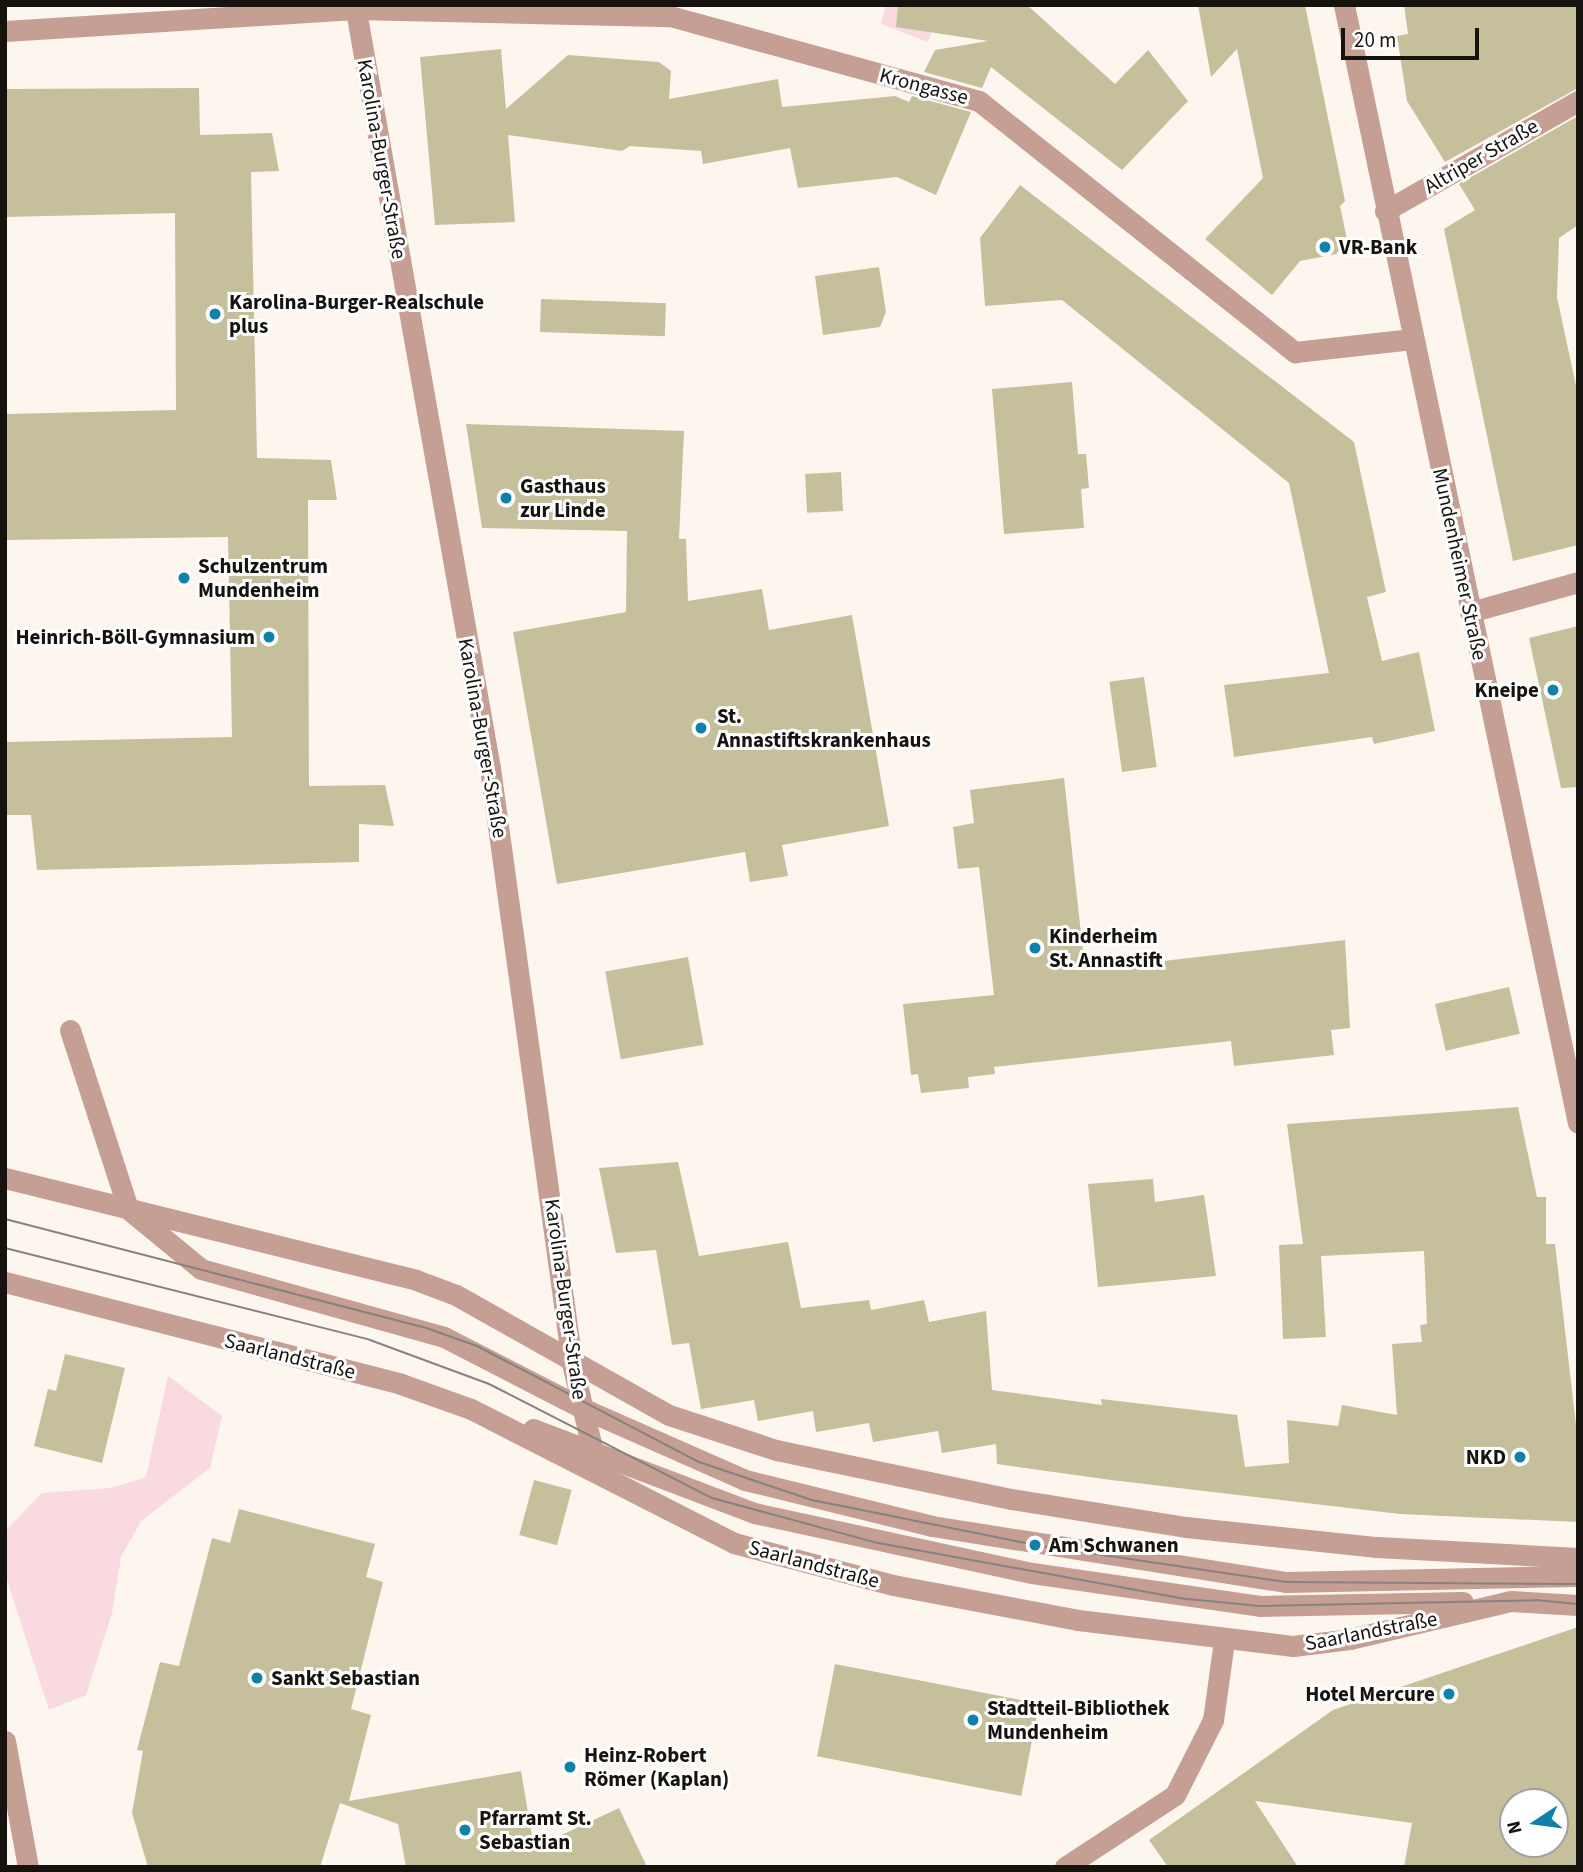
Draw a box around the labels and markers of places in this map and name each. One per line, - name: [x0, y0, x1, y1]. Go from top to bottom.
- place label: VR-Bank: [1339, 234, 1417, 260]
- marker: VR-Bank: [1317, 239, 1333, 255]
- place label: Karolina-Burger-Realschule plus: [229, 289, 484, 339]
- marker: Karolina-Burger-Realschule plus: [207, 306, 223, 322]
- place label: Gasthaus zur Linde: [520, 473, 606, 523]
- marker: Gasthaus zur Linde: [498, 490, 514, 506]
- place label: Schulzentrum Mundenheim: [198, 553, 328, 603]
- marker: Schulzentrum Mundenheim: [176, 570, 192, 586]
- place label: Heinrich-Böll-Gymnasium: [15, 624, 255, 650]
- marker: Heinrich-Böll-Gymnasium: [261, 629, 277, 645]
- place label: Kneipe: [1475, 677, 1539, 703]
- marker: Kneipe: [1545, 682, 1561, 698]
- place label: St. Annastiftskrankenhaus: [717, 703, 931, 753]
- marker: St. Annastiftskrankenhaus: [691, 718, 711, 738]
- place label: Kinderheim St. Annastift: [1049, 923, 1163, 973]
- marker: Kinderheim St. Annastift: [1027, 940, 1043, 956]
- place label: NKD: [1466, 1444, 1506, 1470]
- marker: NKD: [1512, 1449, 1528, 1465]
- place label: Am Schwanen: [1049, 1532, 1179, 1558]
- marker: Am Schwanen: [1027, 1537, 1043, 1553]
- place label: Sankt Sebastian: [271, 1665, 420, 1691]
- marker: Sankt Sebastian: [249, 1670, 265, 1686]
- place label: Hotel Mercure: [1305, 1681, 1435, 1707]
- marker: Hotel Mercure: [1441, 1686, 1457, 1702]
- place label: Stadtteil-Bibliothek Mundenheim: [987, 1695, 1170, 1745]
- marker: Stadtteil-Bibliothek Mundenheim: [965, 1712, 981, 1728]
- place label: Heinz-Robert Römer (Kaplan): [584, 1742, 729, 1792]
- marker: Heinz-Robert Römer (Kaplan): [562, 1759, 578, 1775]
- place label: Pfarramt St. Sebastian: [479, 1805, 592, 1855]
- marker: Pfarramt St. Sebastian: [457, 1822, 473, 1838]

